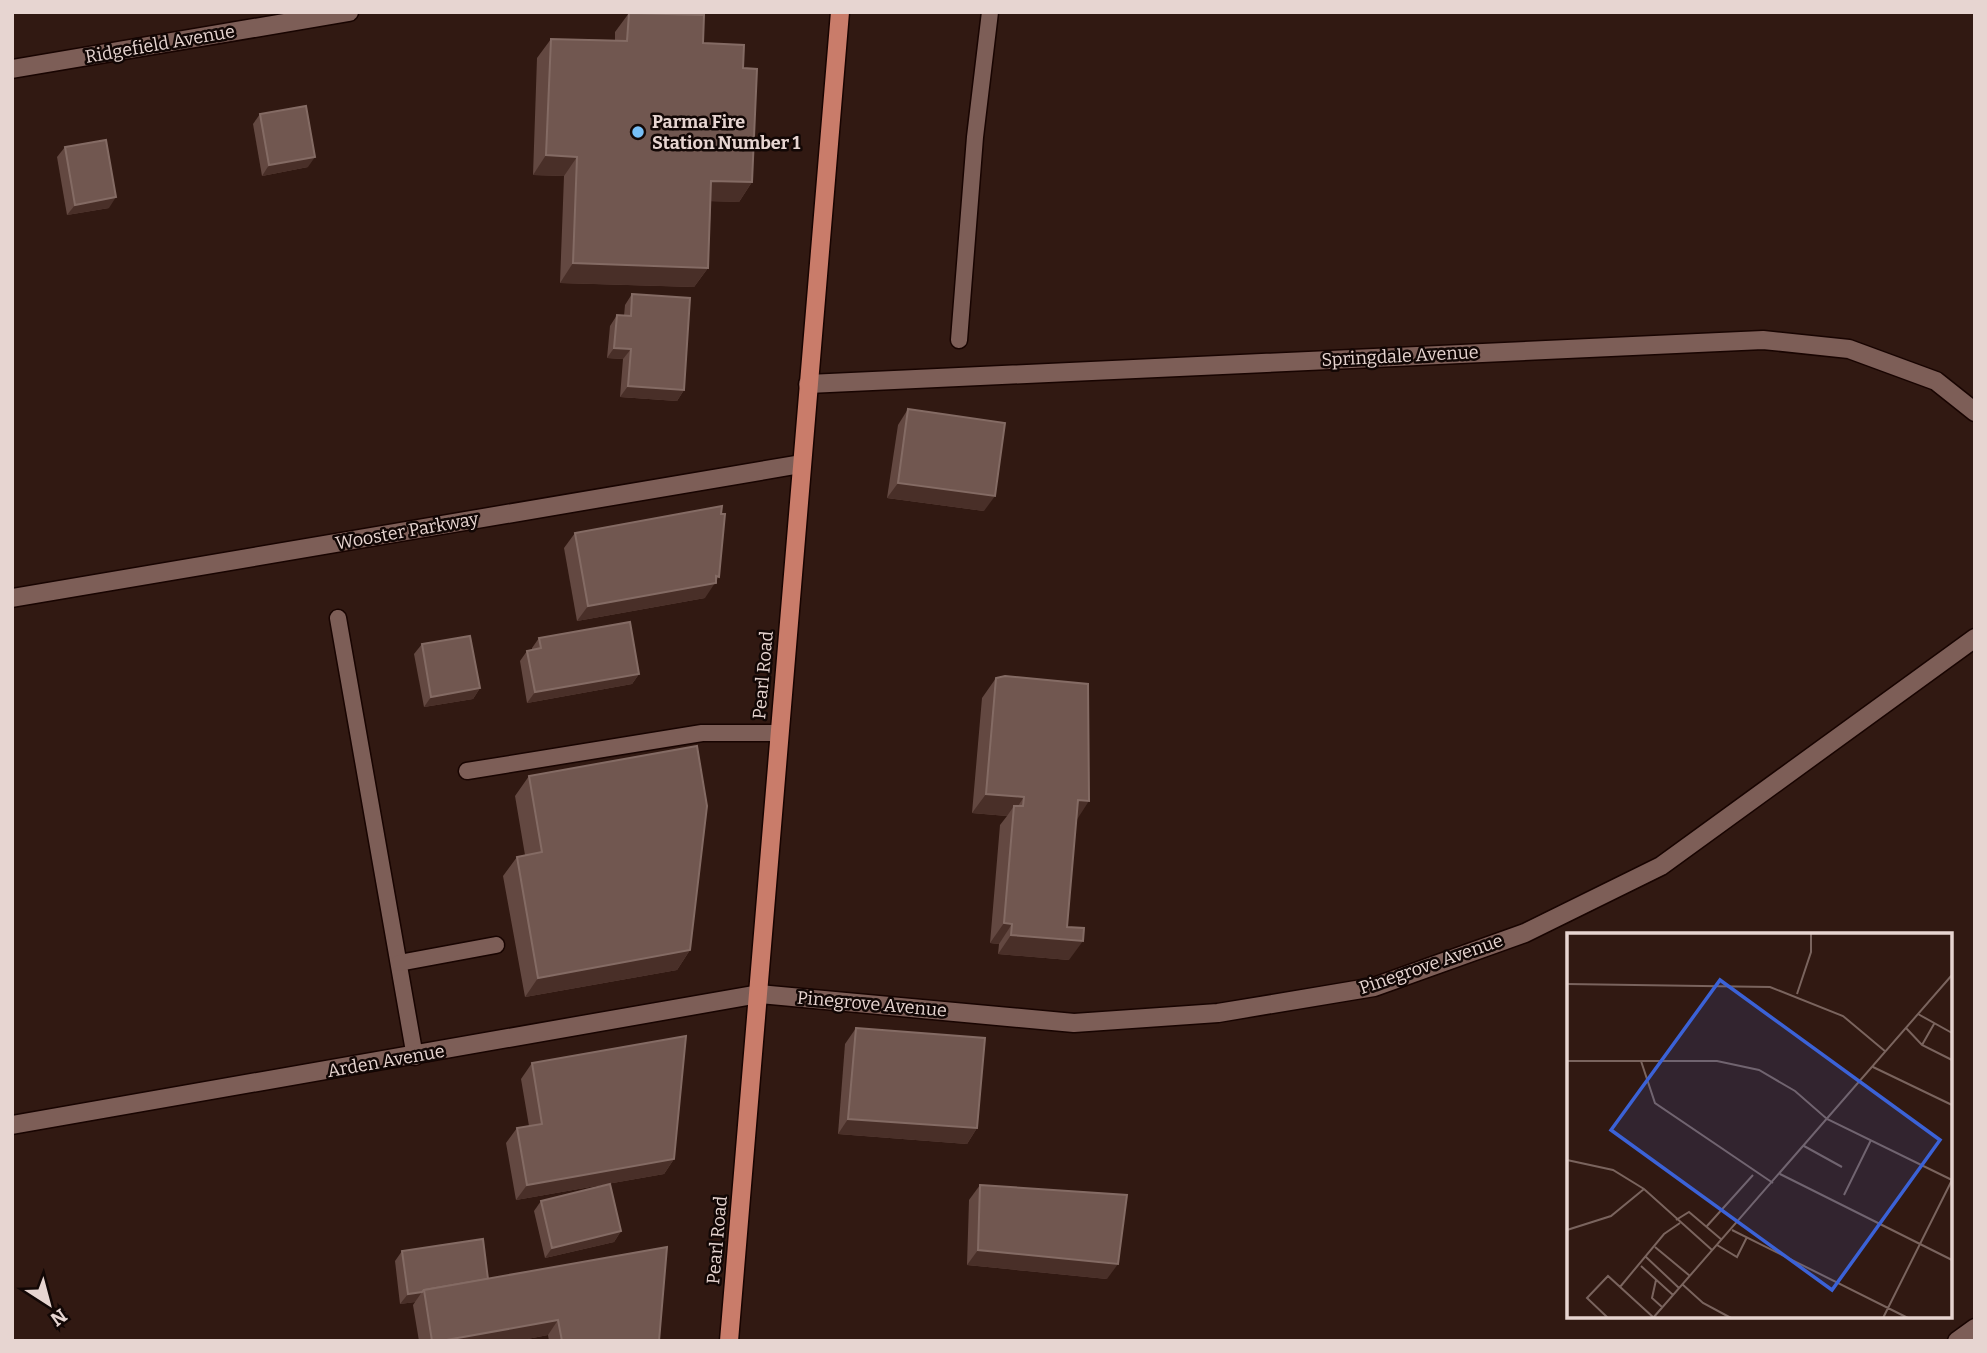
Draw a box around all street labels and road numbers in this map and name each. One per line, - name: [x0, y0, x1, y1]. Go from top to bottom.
- street label: Ridgefield Avenue: [83, 20, 237, 68]
- street label: Springdale Avenue: [1321, 341, 1479, 371]
- street label: Wooster Parkway: [334, 508, 481, 554]
- street label: Pearl Road: [748, 629, 778, 720]
- street label: Pinegrove Avenue: [1356, 929, 1506, 999]
- street label: Pinegrove Avenue: [796, 986, 948, 1022]
- street label: Arden Avenue: [326, 1040, 446, 1082]
- street label: Pearl Road: [702, 1194, 732, 1285]

